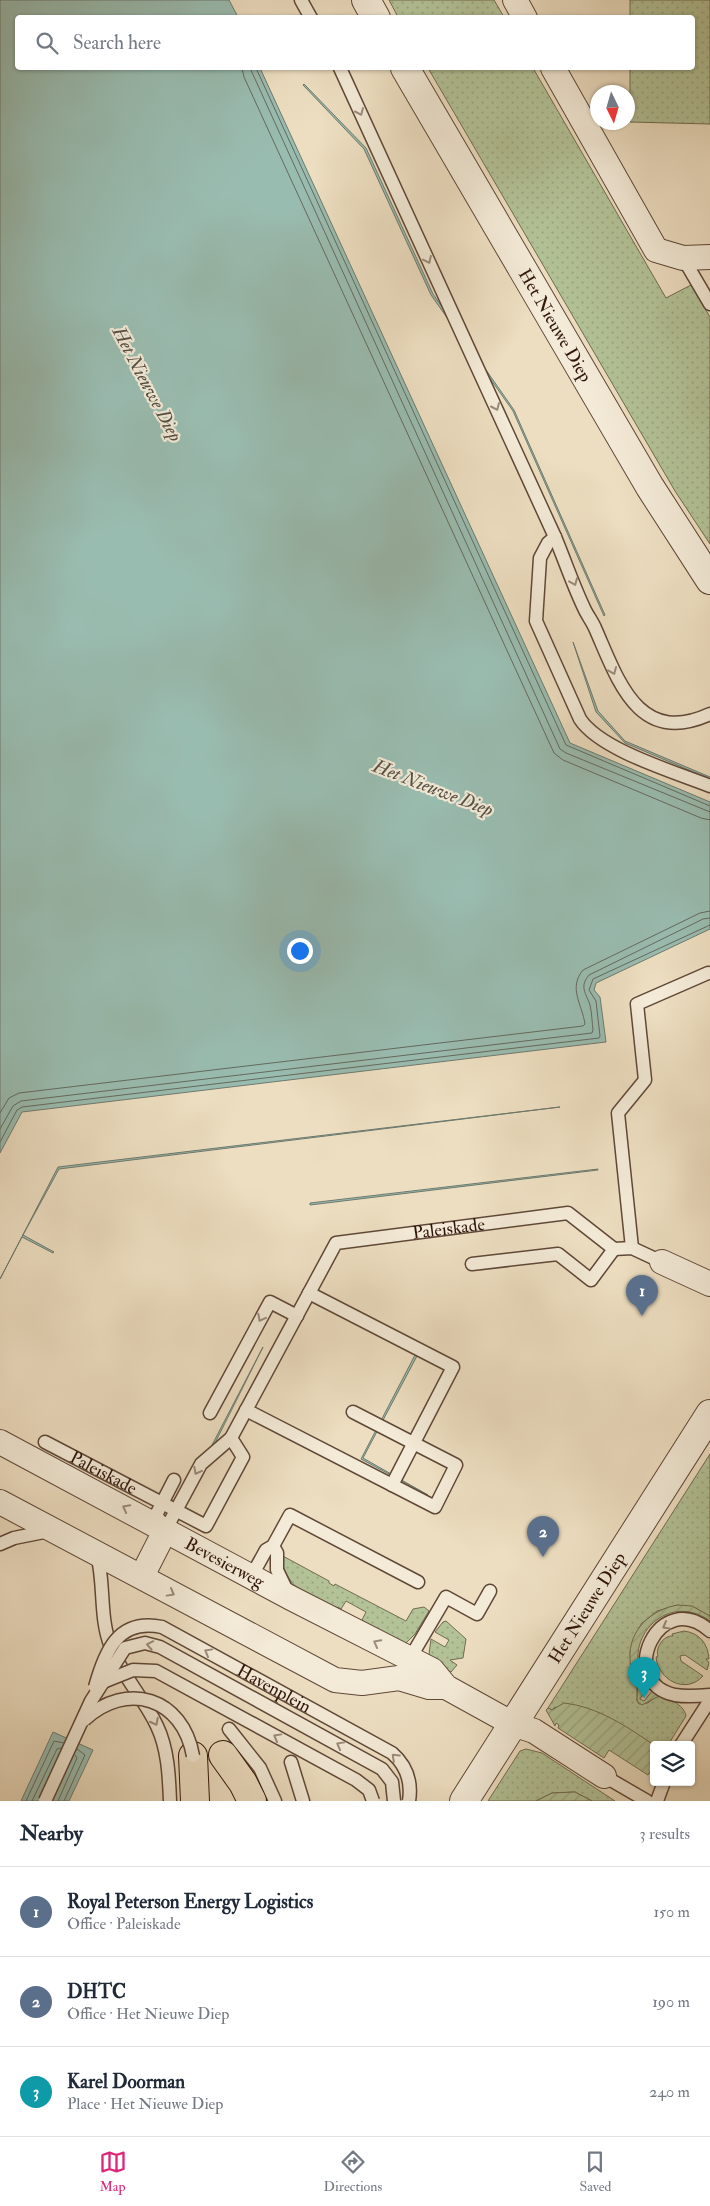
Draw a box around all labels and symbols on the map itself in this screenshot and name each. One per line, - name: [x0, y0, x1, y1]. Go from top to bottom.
- north arrow: [590, 85, 635, 130]
- one-way arrow: [353, 107, 364, 116]
- one-way arrow: [422, 255, 432, 264]
- street label: Het Nieuwe Diep: [513, 264, 598, 386]
- water label: Het Nieuwe Diep: [106, 321, 187, 446]
- one-way arrow: [490, 402, 501, 411]
- one-way arrow: [567, 577, 578, 586]
- one-way arrow: [606, 666, 617, 675]
- water label: Het Nieuwe Diep: [369, 754, 497, 822]
- your location: [287, 938, 313, 964]
- street label: Paleiskade: [411, 1212, 487, 1245]
- pin: 1: [626, 1275, 658, 1316]
- one-way arrow: [257, 1312, 267, 1321]
- street label: Paleiskade: [66, 1445, 142, 1500]
- one-way arrow: [193, 1466, 203, 1475]
- one-way arrow: [122, 1504, 131, 1514]
- pin: 2: [527, 1516, 559, 1557]
- street label: Bevesierweg: [181, 1532, 270, 1594]
- street label: Het Nieuwe Diep: [543, 1548, 631, 1668]
- one-way arrow: [166, 1586, 175, 1596]
- one-way arrow: [662, 1620, 671, 1630]
- one-way arrow: [373, 1639, 382, 1649]
- one-way arrow: [146, 1641, 155, 1651]
- one-way arrow: [205, 1648, 214, 1658]
- pin: 3: [628, 1657, 660, 1698]
- street label: Havenplein: [233, 1659, 315, 1718]
- one-way arrow: [148, 1717, 158, 1726]
- one-way arrow: [273, 1733, 282, 1743]
- one-way arrow: [336, 1742, 345, 1752]
- one-way arrow: [392, 1754, 401, 1763]

